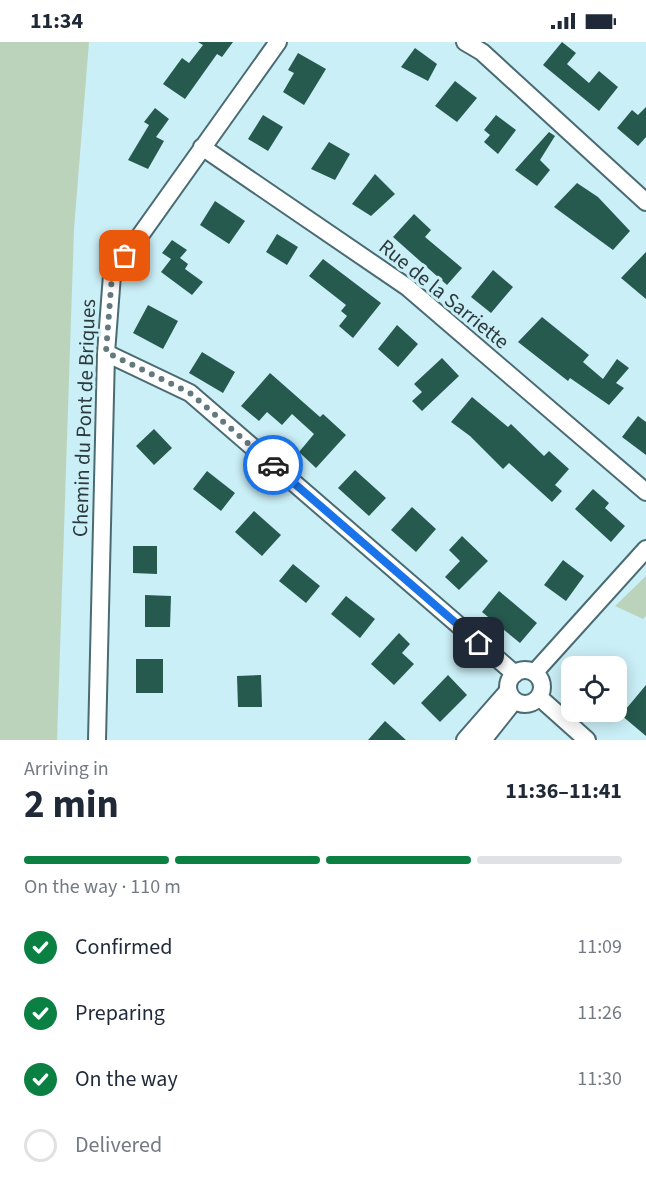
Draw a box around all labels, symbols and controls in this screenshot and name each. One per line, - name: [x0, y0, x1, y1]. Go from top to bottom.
- text: 11:34: [30, 5, 83, 37]
- pin: [99, 230, 150, 281]
- street label: Rue de la Sarriette: [372, 232, 516, 356]
- icon: bag: [108, 239, 141, 272]
- street label: Chemin du Pont de Briques: [65, 298, 103, 538]
- courier: [243, 435, 303, 495]
- icon: car: [257, 449, 290, 482]
- pin: [453, 617, 504, 668]
- icon: home: [462, 626, 495, 659]
- map controls: [561, 656, 627, 722]
- button: locate: [561, 656, 627, 722]
- text: Arriving in: [24, 755, 109, 783]
- text: 11:36–11:41: [505, 775, 622, 807]
- text: 2 min: [24, 777, 119, 833]
- text: On the way · 110 m: [24, 873, 181, 901]
- icon: check: [24, 931, 57, 964]
- text: Confirmed: [75, 931, 172, 963]
- text: 11:09: [577, 933, 622, 961]
- icon: check: [24, 997, 57, 1030]
- text: Preparing: [75, 997, 165, 1029]
- text: 11:26: [577, 999, 622, 1027]
- icon: check: [24, 1063, 57, 1096]
- text: On the way: [75, 1063, 178, 1095]
- text: 11:30: [577, 1065, 622, 1093]
- text: Delivered: [75, 1129, 162, 1161]

